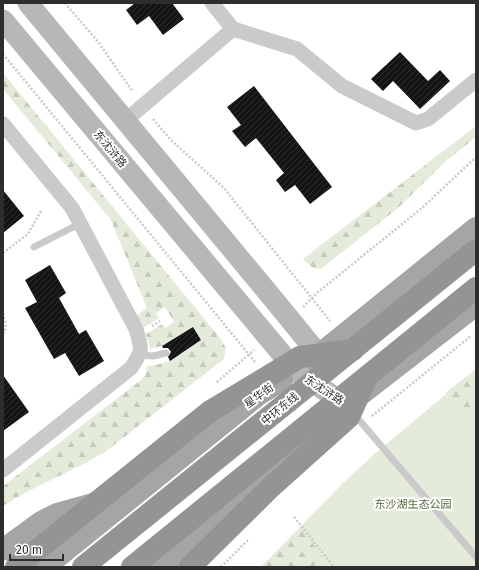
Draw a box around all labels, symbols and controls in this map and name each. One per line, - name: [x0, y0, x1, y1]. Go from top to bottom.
- street label: 东沈浒路: [91, 128, 129, 170]
- street label: 东沈浒路: [302, 373, 346, 407]
- street label: 星华街: [242, 381, 276, 411]
- street label: 中环东线: [259, 390, 301, 428]
- park label: 东沙湖生态公园: [375, 498, 452, 511]
- scale bar: [10, 536, 63, 562]
- text: 20 m: [16, 543, 42, 557]

